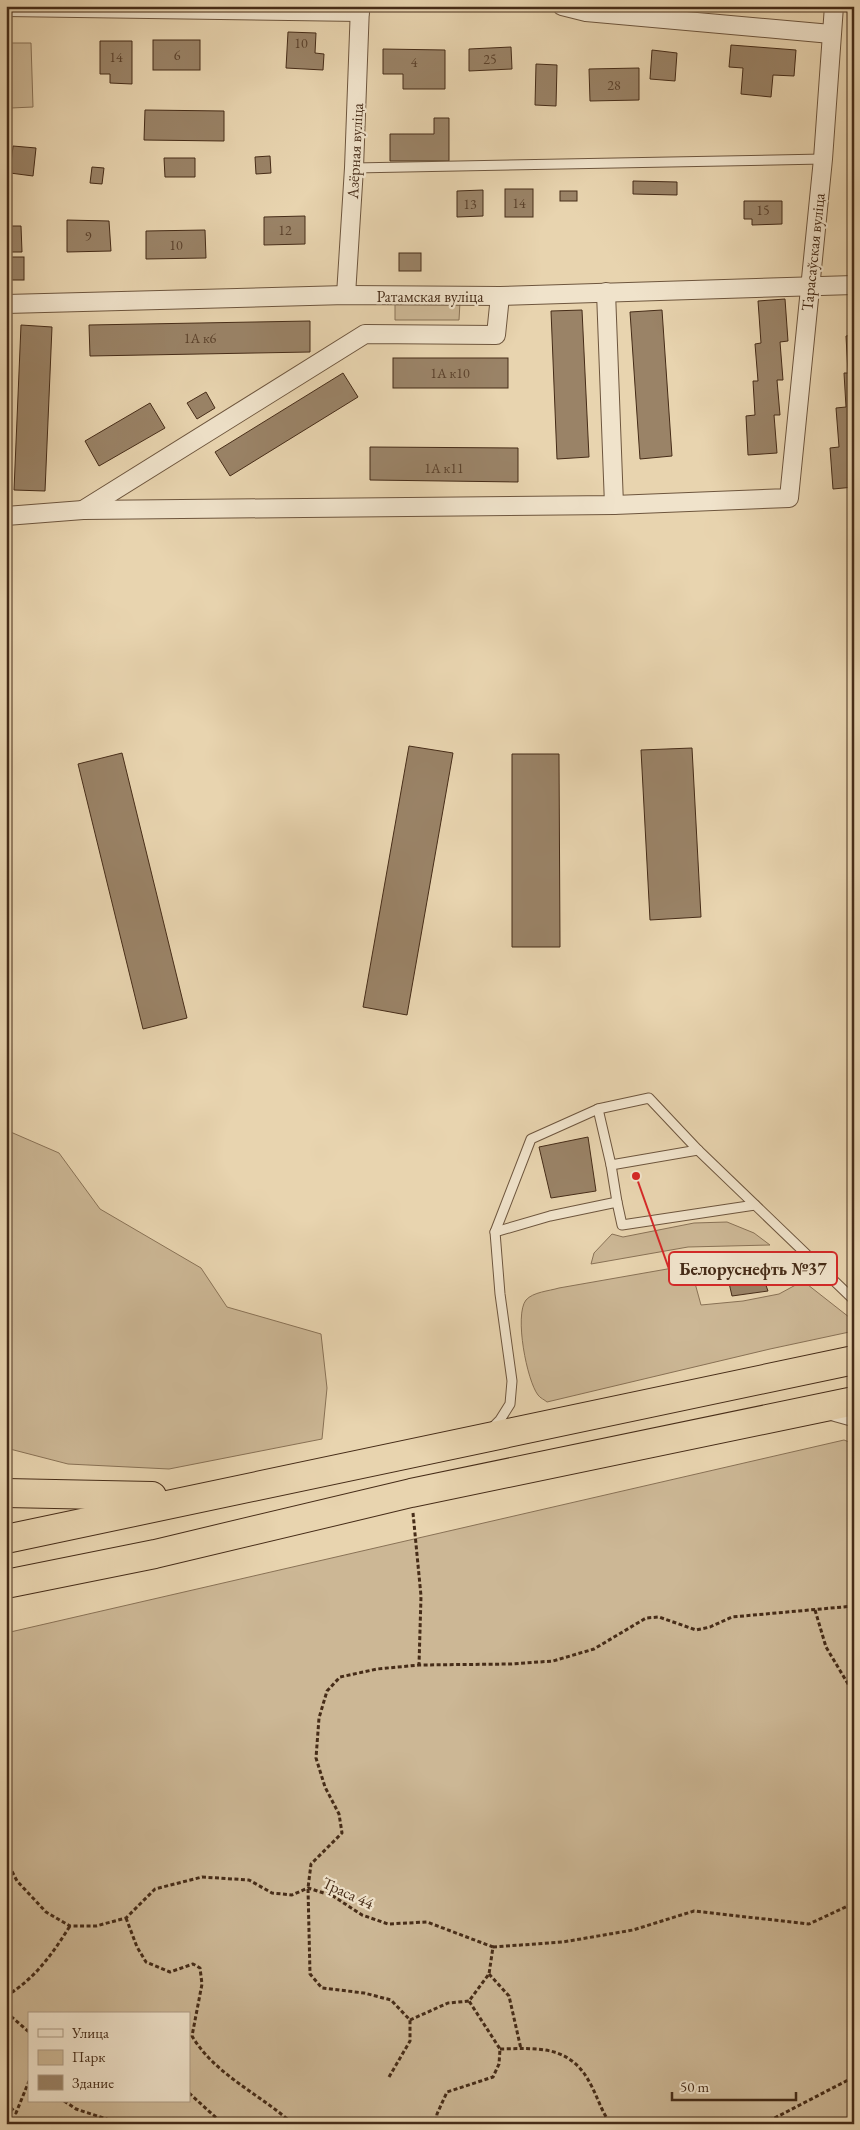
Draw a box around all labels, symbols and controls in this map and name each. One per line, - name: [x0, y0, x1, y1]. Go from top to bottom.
- house number: 10: [294, 34, 308, 52]
- house number: 6: [174, 46, 181, 64]
- house number: 14: [109, 48, 123, 66]
- house number: 25: [483, 50, 497, 68]
- house number: 4: [411, 53, 418, 71]
- house number: 28: [607, 76, 621, 94]
- street label: Азёрная вуліца: [342, 102, 368, 201]
- street label: Тарасаўская вуліца: [796, 191, 830, 312]
- house number: 14: [512, 194, 526, 212]
- house number: 13: [463, 195, 477, 213]
- house number: 15: [756, 201, 770, 219]
- house number: 12: [278, 221, 292, 239]
- house number: 9: [85, 227, 92, 245]
- house number: 10: [169, 236, 183, 254]
- street label: Ратамская вуліца: [376, 286, 484, 307]
- house number: 1А к6: [184, 329, 217, 347]
- house number: 1А к10: [430, 364, 470, 382]
- house number: 1А к11: [424, 459, 464, 477]
- callout: Белоруснефть №37: [669, 1252, 837, 1285]
- text: Белоруснефть №37: [679, 1257, 827, 1280]
- street label: Траса 44: [319, 1872, 378, 1914]
- legend: [28, 2012, 190, 2102]
- text: Улица: [71, 2023, 109, 2042]
- text: Парк: [72, 2047, 105, 2066]
- scale bar: [672, 2070, 796, 2102]
- text: Здание: [72, 2073, 114, 2092]
- text: 50 m: [680, 2077, 709, 2096]

